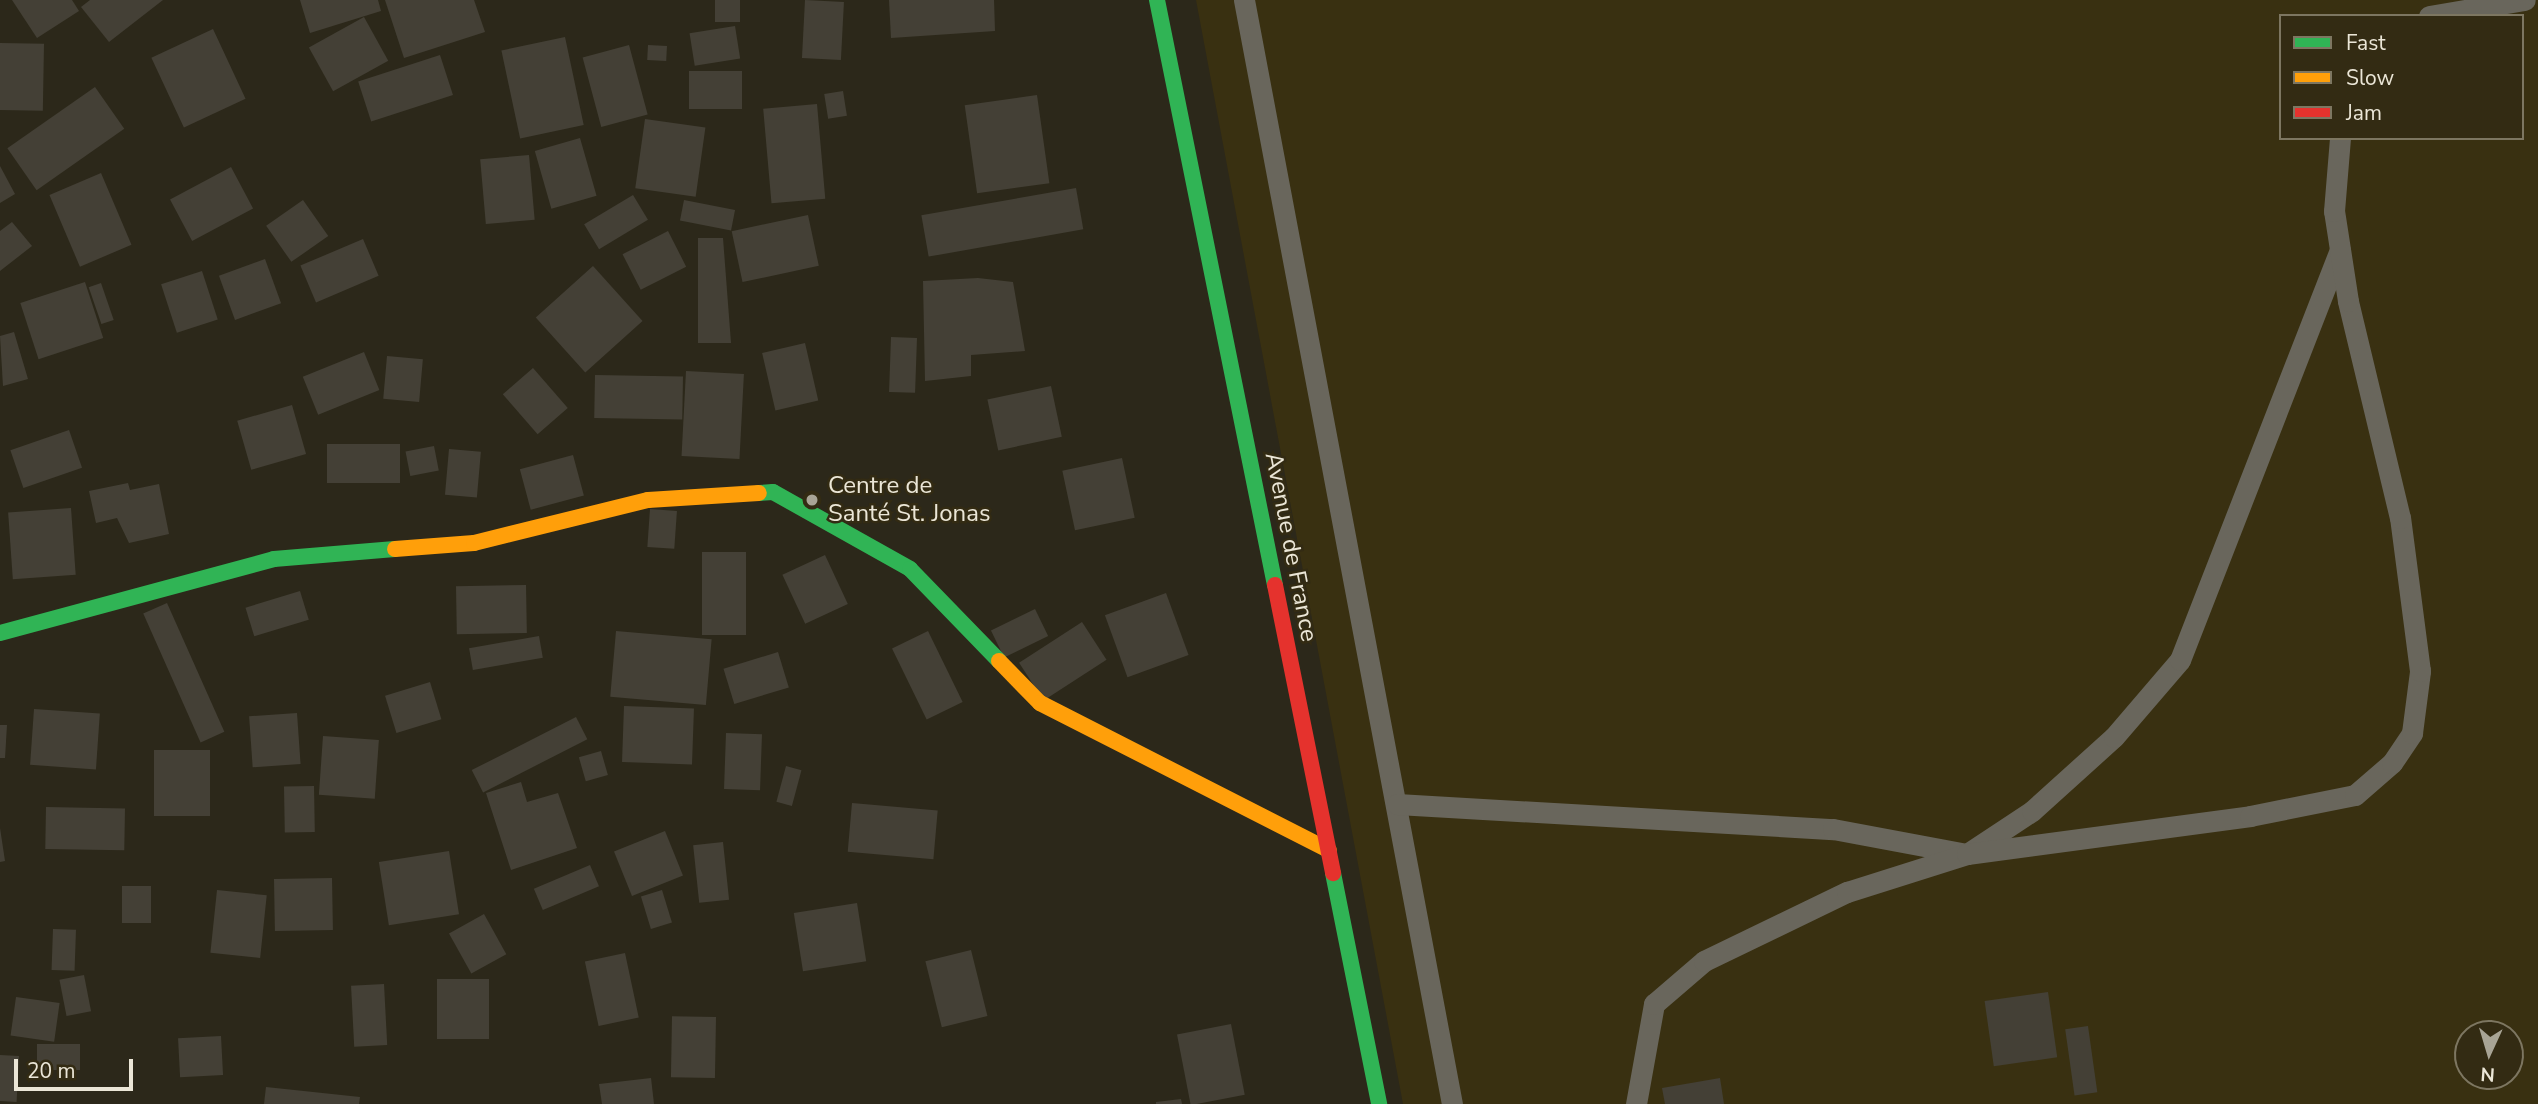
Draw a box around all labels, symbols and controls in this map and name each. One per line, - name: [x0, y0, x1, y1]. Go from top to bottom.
- legend: [2279, 14, 2524, 140]
- text: Fast: [2346, 29, 2386, 57]
- text: Slow: [2346, 64, 2394, 92]
- text: Jam: [2346, 99, 2382, 127]
- street label: Avenue de France: [1259, 450, 1323, 644]
- place label: Centre de Santé St. Jonas: [828, 472, 990, 528]
- marker: Centre de Santé St. Jonas: [802, 490, 822, 510]
- north arrow: [2454, 1020, 2524, 1090]
- scale bar: [18, 1044, 136, 1088]
- text: 20 m: [27, 1057, 76, 1085]
- text: N: [2480, 1060, 2496, 1087]

